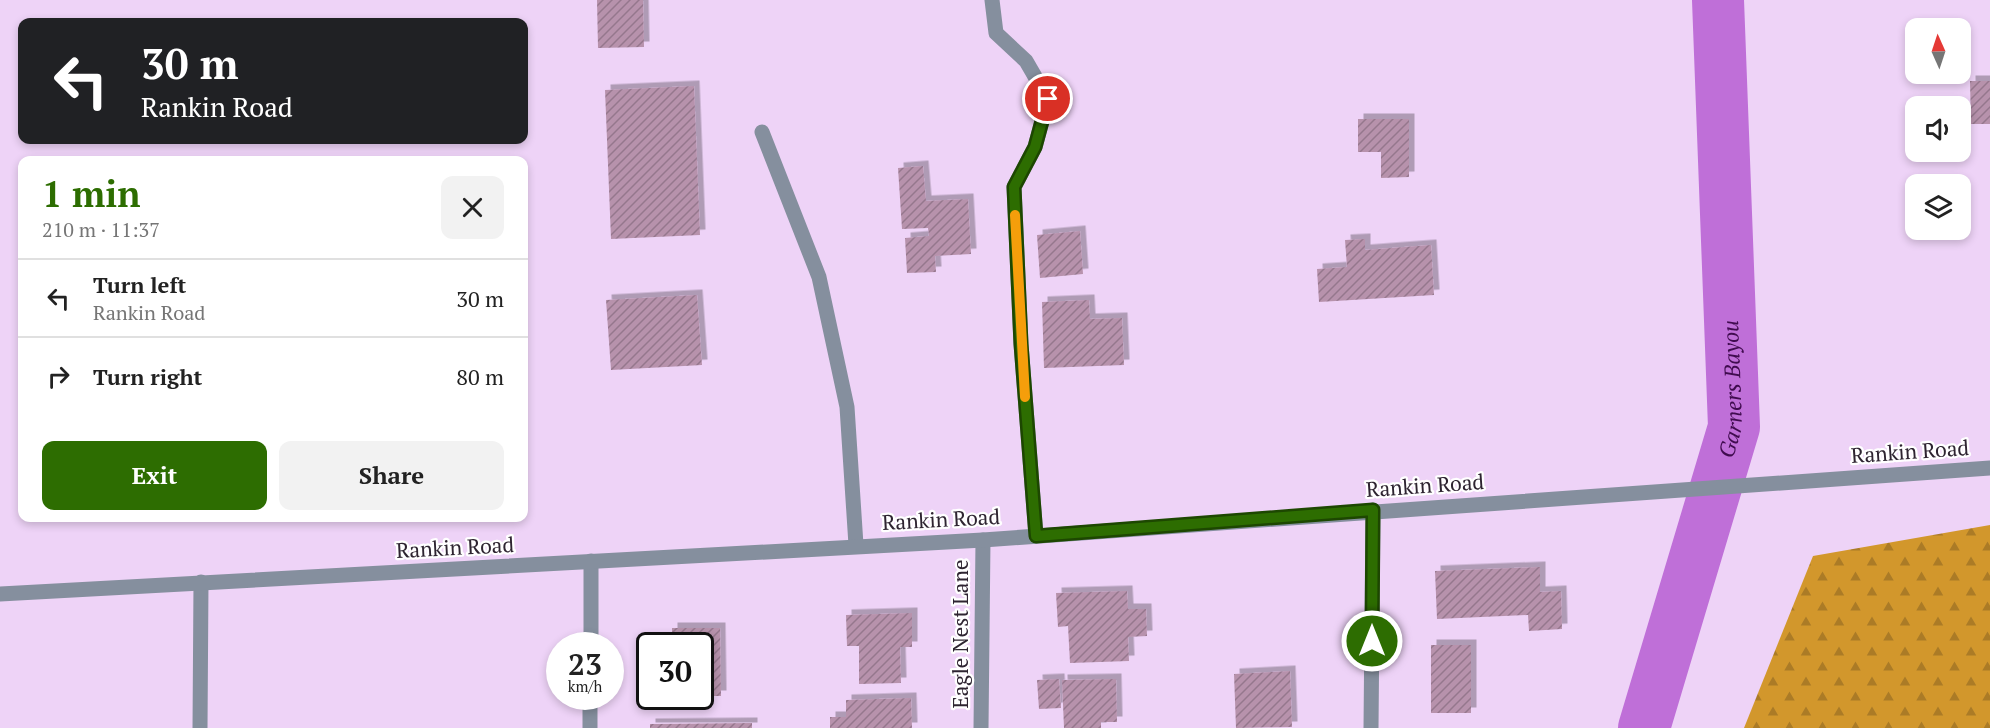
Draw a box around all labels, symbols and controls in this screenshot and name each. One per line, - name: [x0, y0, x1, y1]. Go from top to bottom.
- north arrow: [1905, 18, 1971, 84]
- map controls: [1905, 18, 1971, 240]
- text: 30 m: [141, 35, 239, 91]
- icon: left: [42, 42, 120, 120]
- pin: [1022, 73, 1073, 124]
- icon: arrive: [1031, 82, 1064, 115]
- text: Rankin Road: [141, 89, 293, 125]
- button: sound: [1905, 96, 1971, 162]
- text: 1 min: [42, 170, 140, 217]
- button: layers: [1905, 174, 1971, 240]
- button: close: [441, 176, 504, 239]
- text: 210 m · 11:37: [42, 216, 160, 243]
- text: Turn left: [93, 270, 186, 299]
- icon: left: [42, 282, 75, 315]
- text: 30 m: [456, 284, 504, 313]
- text: Rankin Road: [93, 299, 205, 326]
- water label: Garners Bayou: [1711, 319, 1749, 461]
- icon: right: [42, 360, 75, 393]
- text: Turn right: [93, 362, 202, 391]
- text: 80 m: [456, 362, 504, 391]
- street label: Rankin Road: [1850, 433, 1970, 469]
- button: Exit: [42, 441, 267, 510]
- button: Share: [279, 441, 504, 510]
- street label: Rankin Road: [1365, 467, 1485, 503]
- street label: Rankin Road: [881, 502, 1001, 536]
- street label: Rankin Road: [395, 530, 515, 564]
- street label: Eagle Nest Lane: [946, 560, 974, 708]
- position arrow: [1340, 609, 1404, 673]
- speed limit sign: 30: [636, 632, 714, 710]
- text: 23: [568, 644, 602, 684]
- text: km/h: [568, 676, 602, 696]

